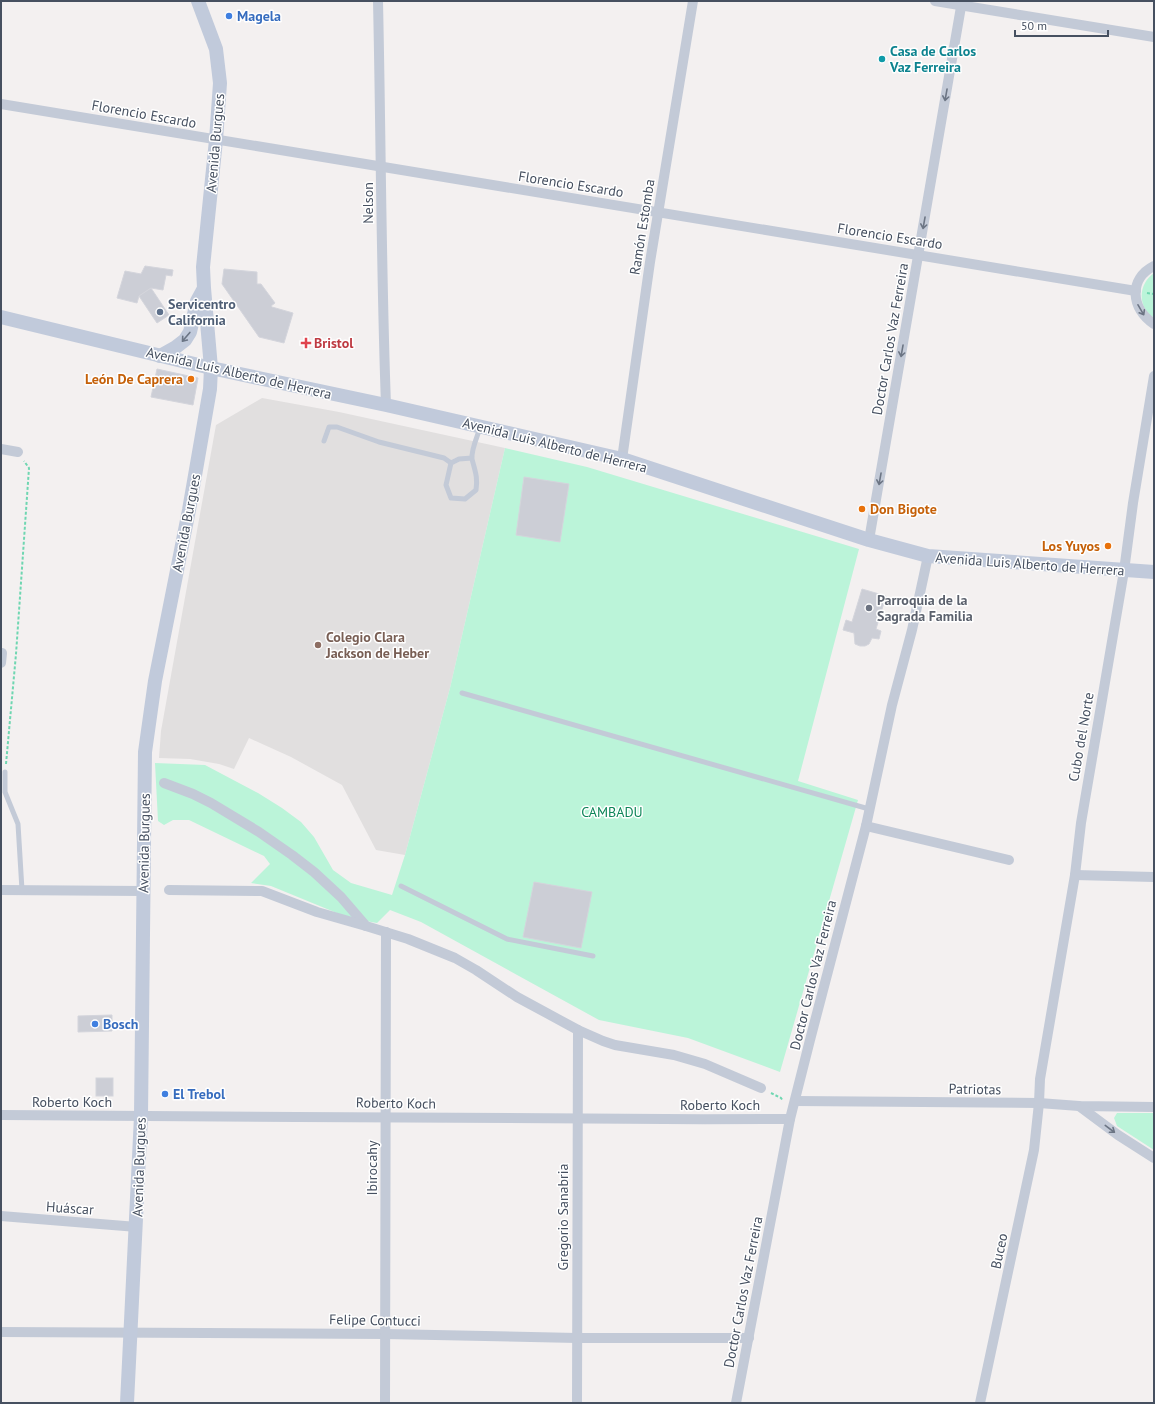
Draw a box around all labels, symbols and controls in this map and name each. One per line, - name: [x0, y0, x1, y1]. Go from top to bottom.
- place label: Magela: [237, 7, 281, 25]
- marker: Magela: [224, 11, 234, 21]
- scale bar: [1015, 12, 1108, 38]
- text: 50 m: [1021, 18, 1047, 33]
- place label: Casa de Carlos Vaz Ferreira: [889, 42, 976, 76]
- marker: Casa de Carlos Vaz Ferreira: [877, 54, 887, 64]
- one-way arrow: [942, 88, 950, 101]
- street label: Avenida Burgues: [202, 93, 228, 193]
- street label: Florencio Escardo: [90, 96, 198, 132]
- street label: Florencio Escardo: [517, 167, 625, 201]
- street label: Ramón Estomba: [626, 178, 658, 276]
- street label: Nelson: [359, 182, 377, 224]
- one-way arrow: [920, 216, 928, 229]
- street label: Florencio Escardo: [836, 219, 944, 253]
- street label: Doctor Carlos Vaz Ferreira: [868, 262, 912, 416]
- place label: Servicentro California: [168, 295, 236, 329]
- one-way arrow: [1137, 304, 1145, 316]
- marker: Servicentro California: [155, 307, 165, 317]
- one-way arrow: [181, 332, 190, 342]
- place label: Bristol: [314, 334, 354, 352]
- marker: Bristol: [301, 338, 311, 348]
- street label: Avenida Luis Alberto de Herrera: [145, 343, 333, 403]
- one-way arrow: [898, 344, 906, 357]
- place label: León De Caprera: [85, 370, 183, 388]
- marker: León De Caprera: [186, 374, 196, 384]
- street label: Avenida Luis Alberto de Herrera: [461, 413, 649, 477]
- street label: Avenida Burgues: [168, 472, 204, 574]
- one-way arrow: [876, 472, 884, 485]
- place label: Don Bigote: [870, 500, 937, 518]
- marker: Don Bigote: [857, 504, 867, 514]
- place label: Los Yuyos: [1042, 537, 1100, 555]
- marker: Los Yuyos: [1103, 541, 1113, 551]
- street label: Avenida Luis Alberto de Herrera: [935, 548, 1125, 580]
- place label: Parroquia de la Sagrada Familia: [877, 591, 973, 625]
- marker: Parroquia de la Sagrada Familia: [864, 603, 874, 613]
- place label: Colegio Clara Jackson de Heber: [325, 628, 429, 662]
- marker: Colegio Clara Jackson de Heber: [313, 640, 323, 650]
- street label: Cubo del Norte: [1064, 691, 1098, 783]
- street label: Avenida Burgues: [134, 793, 154, 893]
- park label: CAMBADU: [581, 803, 643, 821]
- street label: Doctor Carlos Vaz Ferreira: [786, 898, 840, 1052]
- place label: Bosch: [103, 1015, 138, 1033]
- marker: Bosch: [90, 1019, 100, 1029]
- street label: Patriotas: [949, 1080, 1002, 1098]
- place label: El Trebol: [173, 1085, 226, 1103]
- marker: El Trebol: [160, 1089, 170, 1099]
- street label: Roberto Koch: [32, 1093, 112, 1111]
- street label: Roberto Koch: [356, 1093, 436, 1113]
- street label: Roberto Koch: [680, 1096, 760, 1114]
- street label: Avenida Burgues: [128, 1117, 150, 1217]
- one-way arrow: [1104, 1125, 1115, 1133]
- street label: Ibirocahy: [363, 1140, 381, 1196]
- street label: Gregorio Sanabria: [554, 1163, 572, 1271]
- street label: Huáscar: [46, 1197, 95, 1219]
- street label: Doctor Carlos Vaz Ferreira: [719, 1215, 767, 1369]
- street label: Buceo: [986, 1231, 1012, 1271]
- street label: Felipe Contucci: [329, 1310, 421, 1330]

